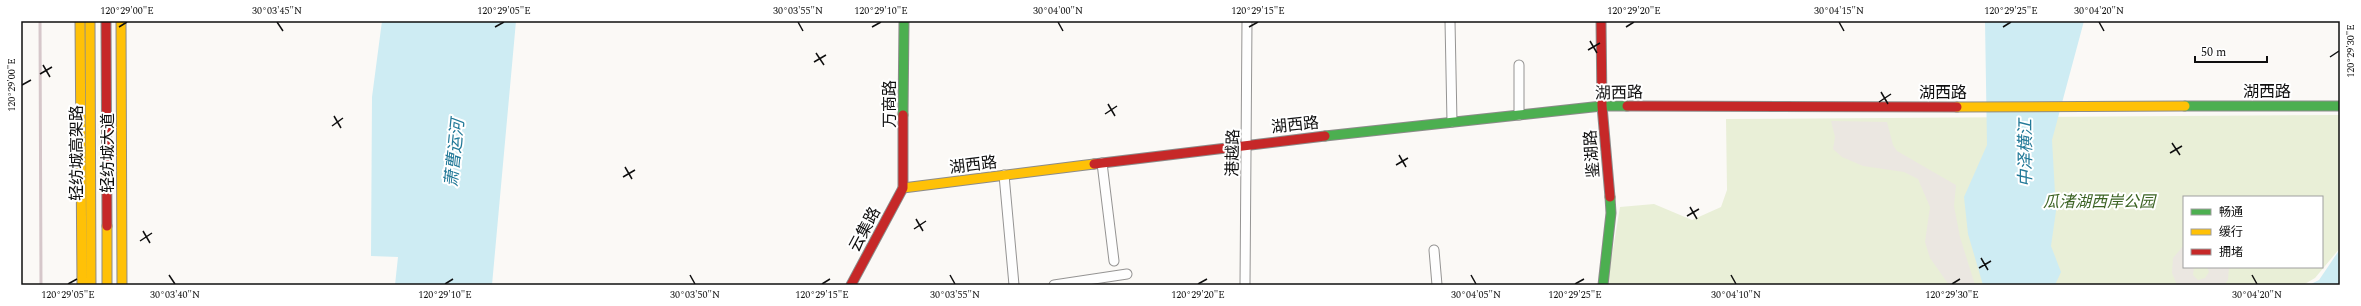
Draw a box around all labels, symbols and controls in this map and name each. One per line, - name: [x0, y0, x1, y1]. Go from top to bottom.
- text: 120°29'00"E: [100, 3, 154, 19]
- text: 30°03'45"N: [252, 3, 302, 19]
- text: 120°29'05"E: [477, 3, 531, 19]
- text: 30°03'55"N: [773, 3, 823, 19]
- text: 120°29'10"E: [854, 3, 908, 19]
- text: 30°04'00"N: [1033, 3, 1083, 19]
- text: 120°29'15"E: [1231, 3, 1285, 19]
- text: 120°29'20"E: [1607, 3, 1661, 19]
- text: 30°04'15"N: [1814, 3, 1864, 19]
- text: 120°29'25"E: [1984, 3, 2038, 19]
- text: 30°04'20"N: [2074, 3, 2124, 19]
- text: 120°29'30"E: [2343, 24, 2359, 78]
- scale bar: [2195, 38, 2267, 64]
- text: 50 m: [2201, 43, 2226, 62]
- text: 120°29'00"E: [4, 58, 20, 112]
- street label: 万商路: [878, 80, 902, 128]
- street label: 湖西路: [2243, 80, 2291, 104]
- street label: 湖西路: [1595, 81, 1643, 105]
- street label: 湖西路: [1919, 81, 1967, 105]
- street label: 轻纺城高架路: [65, 105, 89, 201]
- street label: 湖西路: [1270, 111, 1320, 139]
- street label: 轻纺城大道: [96, 113, 120, 193]
- water label: 萧曹运河: [439, 115, 472, 188]
- water label: 中泽横江: [2013, 117, 2039, 187]
- street label: 港越路: [1221, 129, 1245, 177]
- street label: 鉴湖路: [1578, 129, 1606, 179]
- street label: 湖西路: [948, 150, 998, 180]
- park label: 瓜渚湖西岸公园: [2043, 190, 2157, 214]
- legend: [2183, 196, 2323, 268]
- street label: 云集路: [843, 203, 887, 256]
- text: 畅通: [2219, 203, 2243, 222]
- text: 缓行: [2219, 223, 2243, 242]
- text: 拥堵: [2219, 243, 2243, 262]
- text: 120°29'05"E: [41, 287, 95, 303]
- text: 30°03'40"N: [150, 287, 200, 303]
- text: 120°29'10"E: [418, 287, 472, 303]
- text: 30°03'50"N: [670, 287, 720, 303]
- text: 120°29'15"E: [795, 287, 849, 303]
- text: 30°03'55"N: [930, 287, 980, 303]
- text: 120°29'20"E: [1171, 287, 1225, 303]
- text: 30°04'05"N: [1451, 287, 1501, 303]
- text: 120°29'25"E: [1548, 287, 1602, 303]
- text: 30°04'10"N: [1711, 287, 1761, 303]
- text: 120°29'30"E: [1925, 287, 1979, 303]
- text: 30°04'20"N: [2232, 287, 2282, 303]

